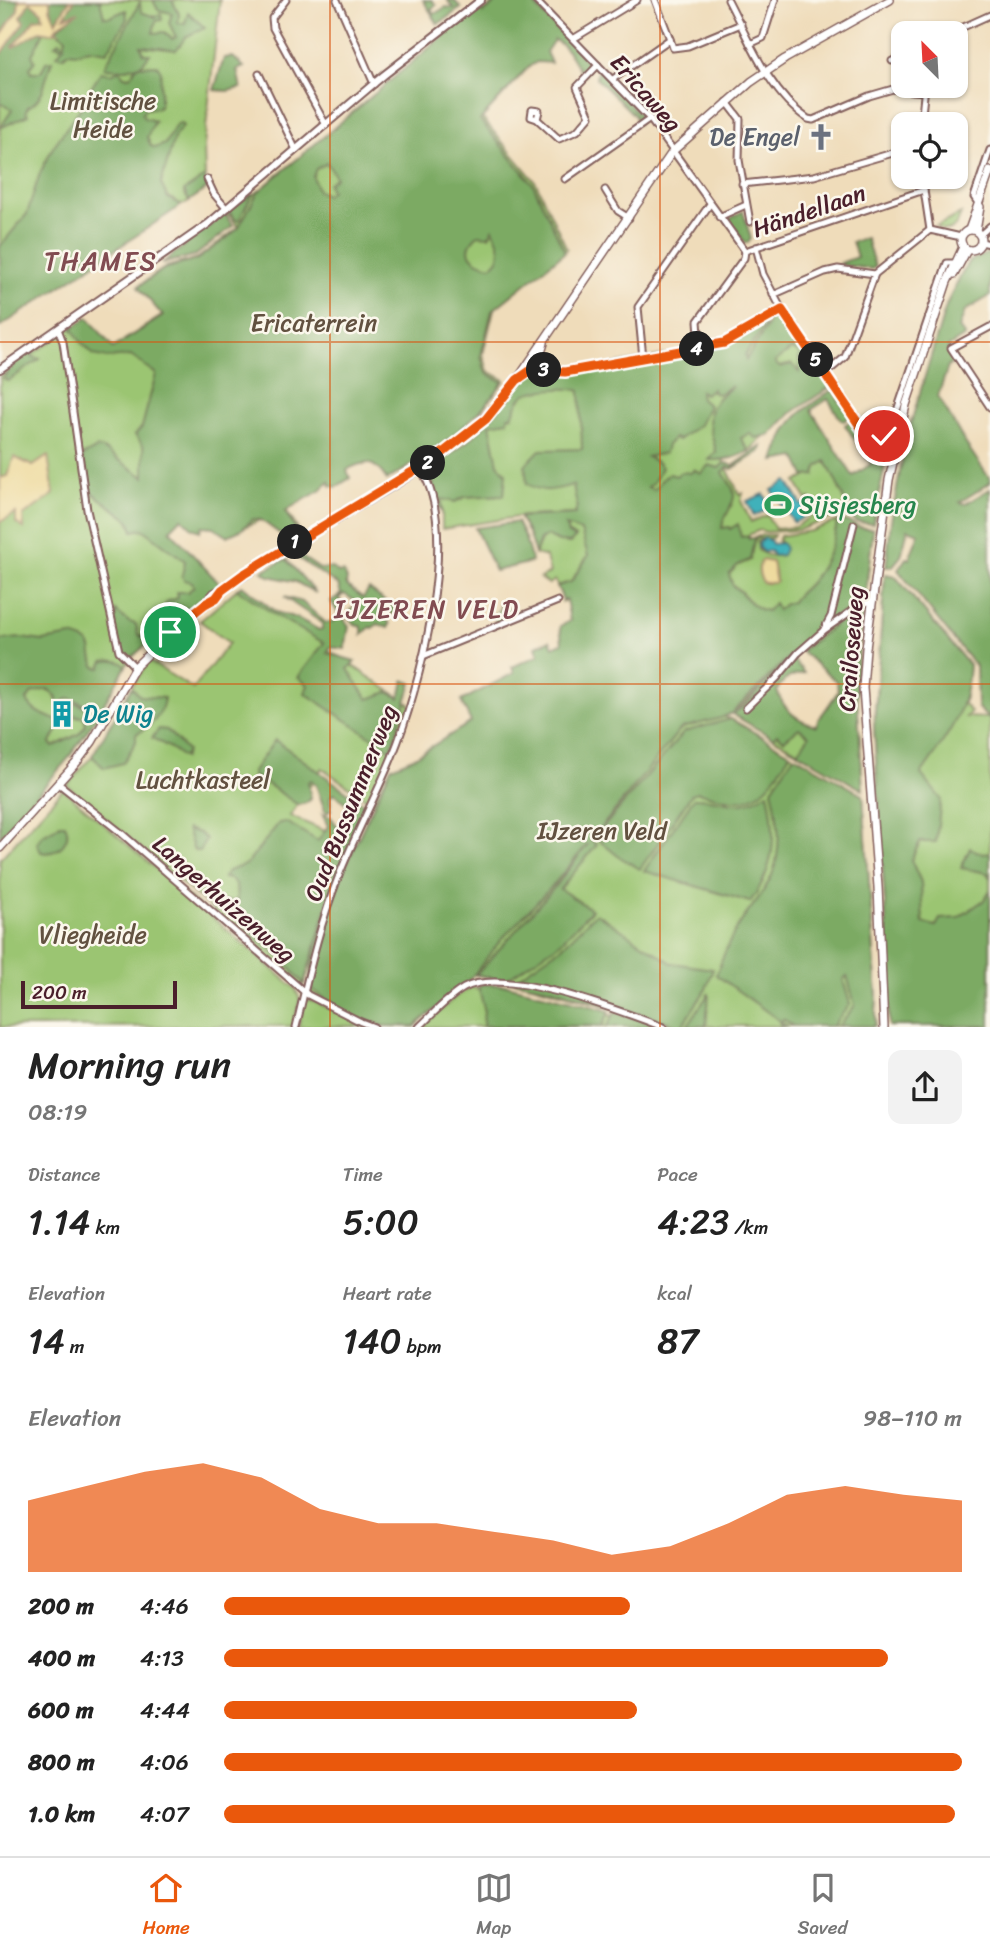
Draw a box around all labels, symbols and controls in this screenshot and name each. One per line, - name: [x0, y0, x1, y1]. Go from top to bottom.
- north arrow: [891, 21, 968, 98]
- map controls: [891, 21, 968, 189]
- street label: Ericaweg: [599, 44, 693, 142]
- park label: Limitische Heide: [50, 80, 156, 150]
- button: locate: [891, 112, 968, 189]
- place label: De Engel: [710, 116, 801, 158]
- church icon: De Engel: [806, 122, 836, 152]
- street label: Händellaan: [747, 172, 872, 250]
- district label: THAMES: [44, 238, 158, 284]
- park label: Ericaterrein: [251, 302, 377, 344]
- pin: 4: [680, 332, 714, 366]
- text: 4: [691, 332, 702, 365]
- pin: 5: [798, 342, 834, 378]
- text: 5: [810, 343, 821, 376]
- pin: 3: [526, 352, 562, 388]
- text: 3: [538, 353, 549, 386]
- pin: [854, 406, 914, 466]
- icon: check: [865, 417, 903, 455]
- pin: 2: [410, 446, 446, 480]
- text: 2: [422, 446, 433, 479]
- place label: Sijsjesberg: [799, 484, 916, 526]
- sports icon: Sijsjesberg: [763, 490, 793, 520]
- pin: 1: [278, 524, 312, 560]
- text: 1: [290, 525, 299, 558]
- street label: Crailoseweg: [826, 585, 876, 713]
- district label: IJZEREN VELD: [333, 586, 520, 632]
- pin: [140, 602, 200, 662]
- icon: arrive: [151, 613, 189, 651]
- place label: De Wig: [83, 693, 154, 735]
- street label: Oud Bussummerweg: [292, 698, 410, 908]
- building icon: De Wig: [47, 699, 77, 729]
- park label: Luchtkasteel: [136, 759, 271, 801]
- park label: IJzeren Veld: [536, 810, 668, 852]
- street label: Langerhuizenweg: [142, 824, 306, 974]
- park label: Vliegheide: [39, 914, 147, 956]
- text: 200 m: [32, 976, 87, 1009]
- scale bar: [21, 978, 177, 1009]
- text: Morning run: [28, 1032, 231, 1099]
- button: share: [888, 1050, 962, 1124]
- text: 08:19: [28, 1092, 87, 1133]
- text: Distance: [28, 1158, 100, 1191]
- text: Time: [343, 1158, 383, 1191]
- text: Pace: [657, 1158, 698, 1191]
- text: 1.14: [28, 1191, 90, 1253]
- text: 5:00: [343, 1191, 419, 1253]
- text: 4:23: [657, 1191, 729, 1253]
- text: km: [90, 1211, 120, 1244]
- text: /km: [729, 1211, 768, 1244]
- text: Elevation: [28, 1277, 105, 1310]
- text: Heart rate: [343, 1277, 432, 1310]
- text: kcal: [657, 1277, 692, 1310]
- text: 14: [28, 1310, 65, 1372]
- text: 140: [343, 1310, 402, 1372]
- text: 87: [657, 1310, 698, 1372]
- text: m: [65, 1330, 84, 1363]
- text: bpm: [402, 1330, 442, 1363]
- text: Elevation: [28, 1398, 121, 1439]
- text: 98–110 m: [863, 1398, 962, 1439]
- text: 200 m: [28, 1586, 94, 1627]
- text: 4:46: [140, 1586, 189, 1627]
- text: 400 m: [28, 1638, 95, 1679]
- text: 4:13: [140, 1638, 184, 1679]
- text: 600 m: [28, 1690, 94, 1731]
- text: 4:44: [140, 1690, 190, 1731]
- text: 800 m: [28, 1742, 95, 1783]
- text: 4:06: [140, 1742, 189, 1783]
- text: 1.0 km: [28, 1794, 95, 1835]
- text: 4:07: [140, 1794, 189, 1835]
- tab: Home: [142, 1869, 190, 1944]
- tab: Map: [475, 1869, 513, 1944]
- tab: Saved: [798, 1869, 848, 1944]

